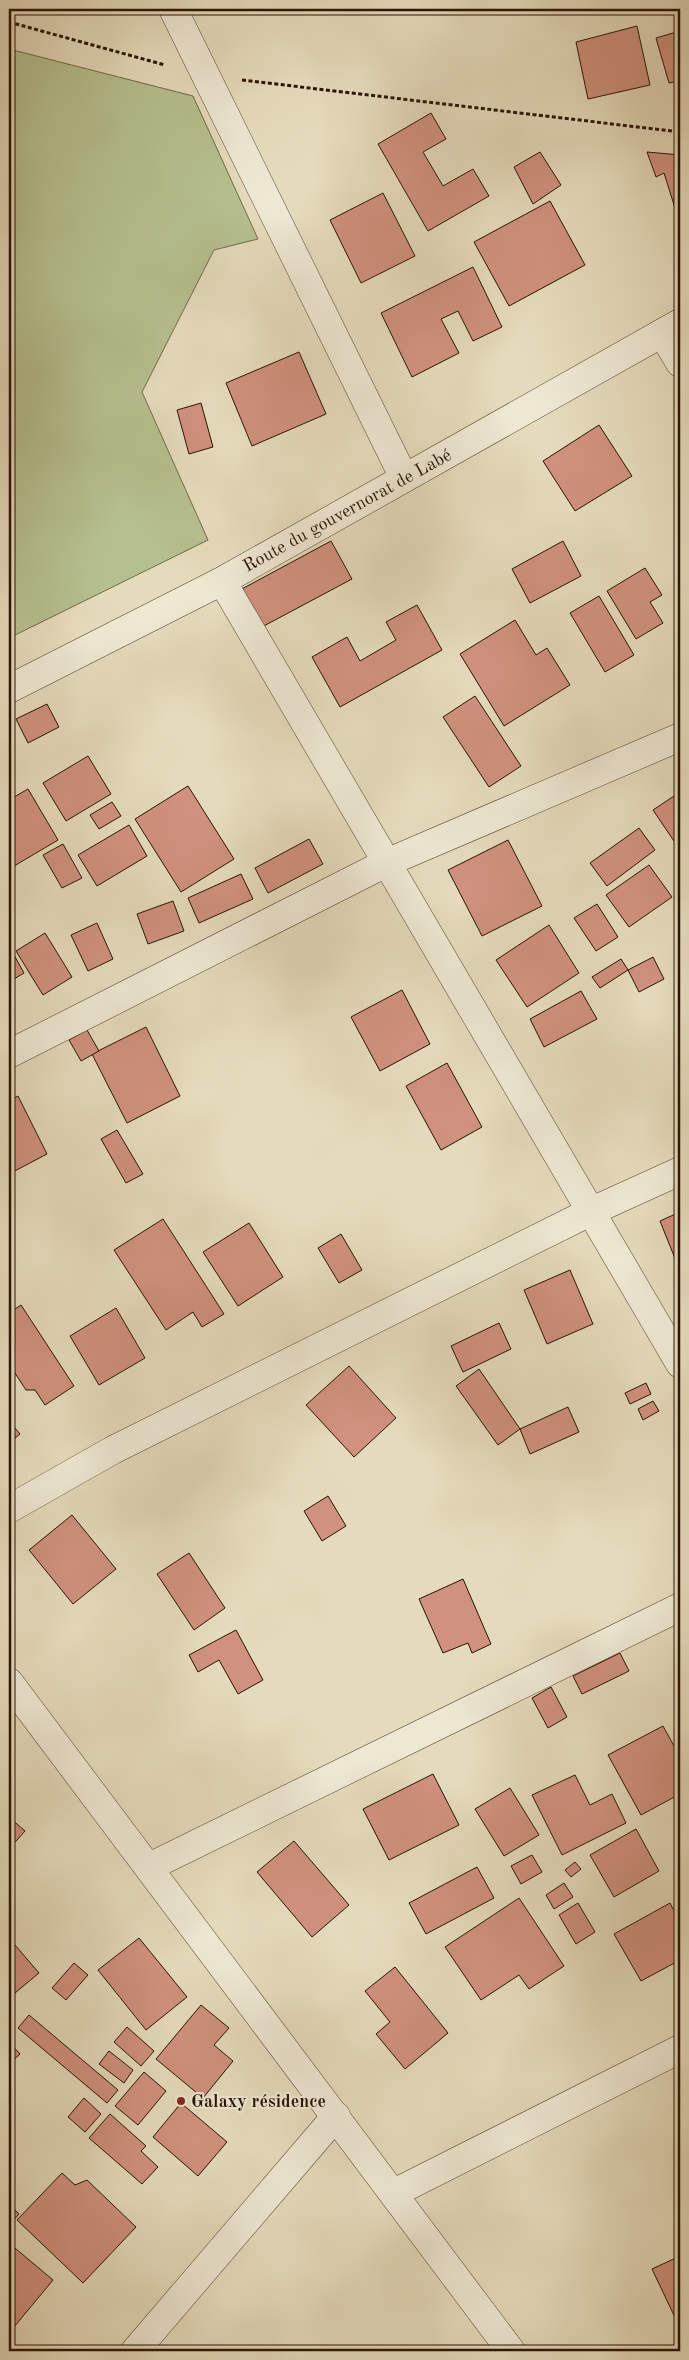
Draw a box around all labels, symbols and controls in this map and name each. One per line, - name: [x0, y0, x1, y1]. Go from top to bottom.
- street label: Route du gouvernorat de Labé: [240, 446, 455, 576]
- place label: Galaxy résidence: [191, 2093, 326, 2111]
- marker: Galaxy résidence: [175, 2095, 187, 2107]

